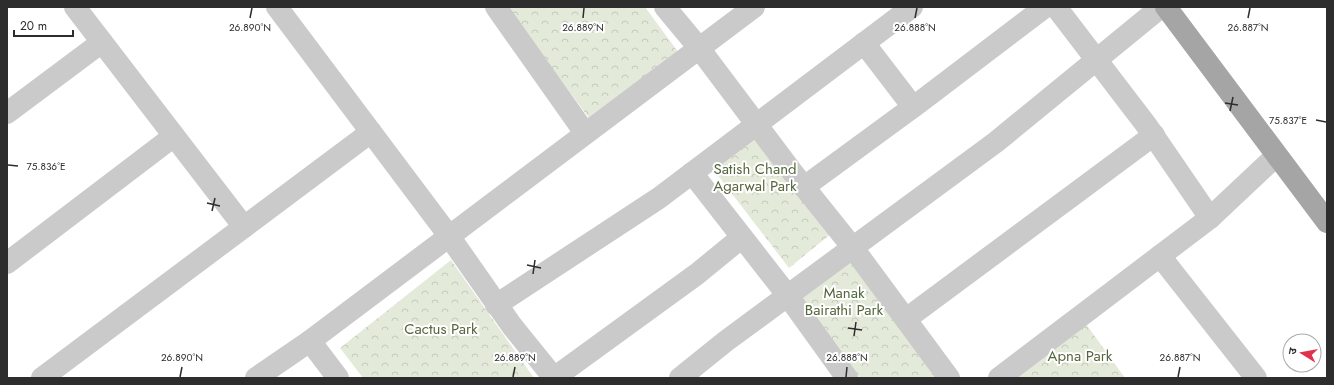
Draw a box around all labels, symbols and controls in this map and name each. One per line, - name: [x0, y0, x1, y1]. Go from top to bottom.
- scale bar: [14, 12, 73, 38]
- text: 20 m: [20, 17, 47, 35]
- text: 26.890°N: [229, 20, 271, 35]
- text: 26.889°N: [562, 20, 604, 35]
- text: 26.888°N: [894, 20, 936, 35]
- text: 26.887°N: [1228, 20, 1269, 35]
- text: 75.837°E: [1269, 113, 1307, 128]
- park label: Satish Chand Agarwal Park: [713, 158, 797, 197]
- text: 75.836°E: [27, 159, 65, 174]
- park label: Manak Bairathi Park: [805, 282, 884, 321]
- park label: Cactus Park: [404, 318, 478, 340]
- north arrow: [1282, 333, 1322, 373]
- park label: Apna Park: [1048, 345, 1113, 367]
- text: उ: [1284, 346, 1301, 356]
- text: 26.890°N: [161, 350, 203, 365]
- text: 26.889°N: [494, 350, 536, 365]
- text: 26.888°N: [826, 350, 868, 365]
- text: 26.887°N: [1160, 350, 1201, 365]

